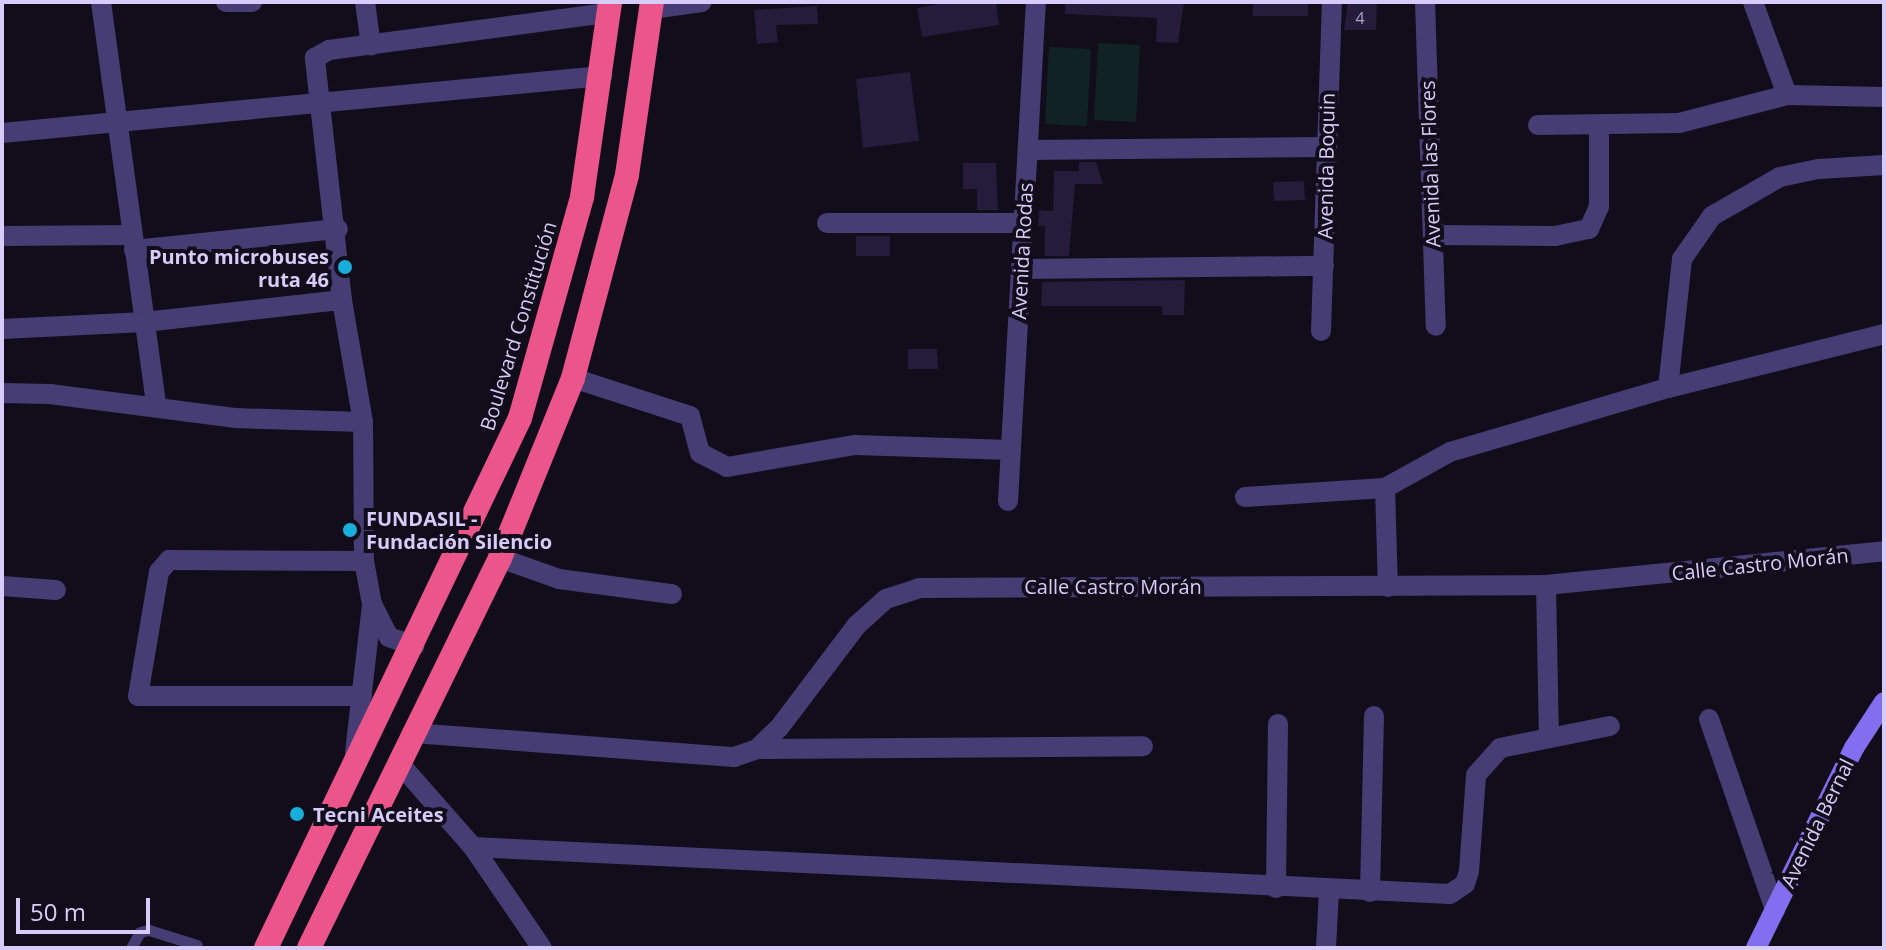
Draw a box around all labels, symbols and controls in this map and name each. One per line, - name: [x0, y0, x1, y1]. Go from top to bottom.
- house number: 4: [1355, 8, 1365, 28]
- street label: Avenida las Flores: [1415, 80, 1445, 248]
- street label: Avenida Boquin: [1313, 93, 1339, 239]
- street label: Avenida Rodas: [1006, 182, 1038, 320]
- street label: Boulevard Constitución: [475, 219, 561, 433]
- place label: Punto microbuses ruta 46: [149, 244, 329, 291]
- marker: Punto microbuses ruta 46: [336, 258, 354, 276]
- place label: FUNDASIL - Fundación Silencio: [366, 506, 552, 553]
- marker: FUNDASIL - Fundación Silencio: [341, 521, 359, 539]
- street label: Calle Castro Morán: [1670, 543, 1850, 585]
- street label: Calle Castro Morán: [1024, 574, 1202, 598]
- street label: Avenida Bernal: [1775, 755, 1859, 891]
- place label: Tecni Aceites: [313, 802, 444, 826]
- marker: Tecni Aceites: [288, 805, 306, 823]
- scale bar: [20, 882, 154, 932]
- text: 50 m: [30, 895, 86, 928]

